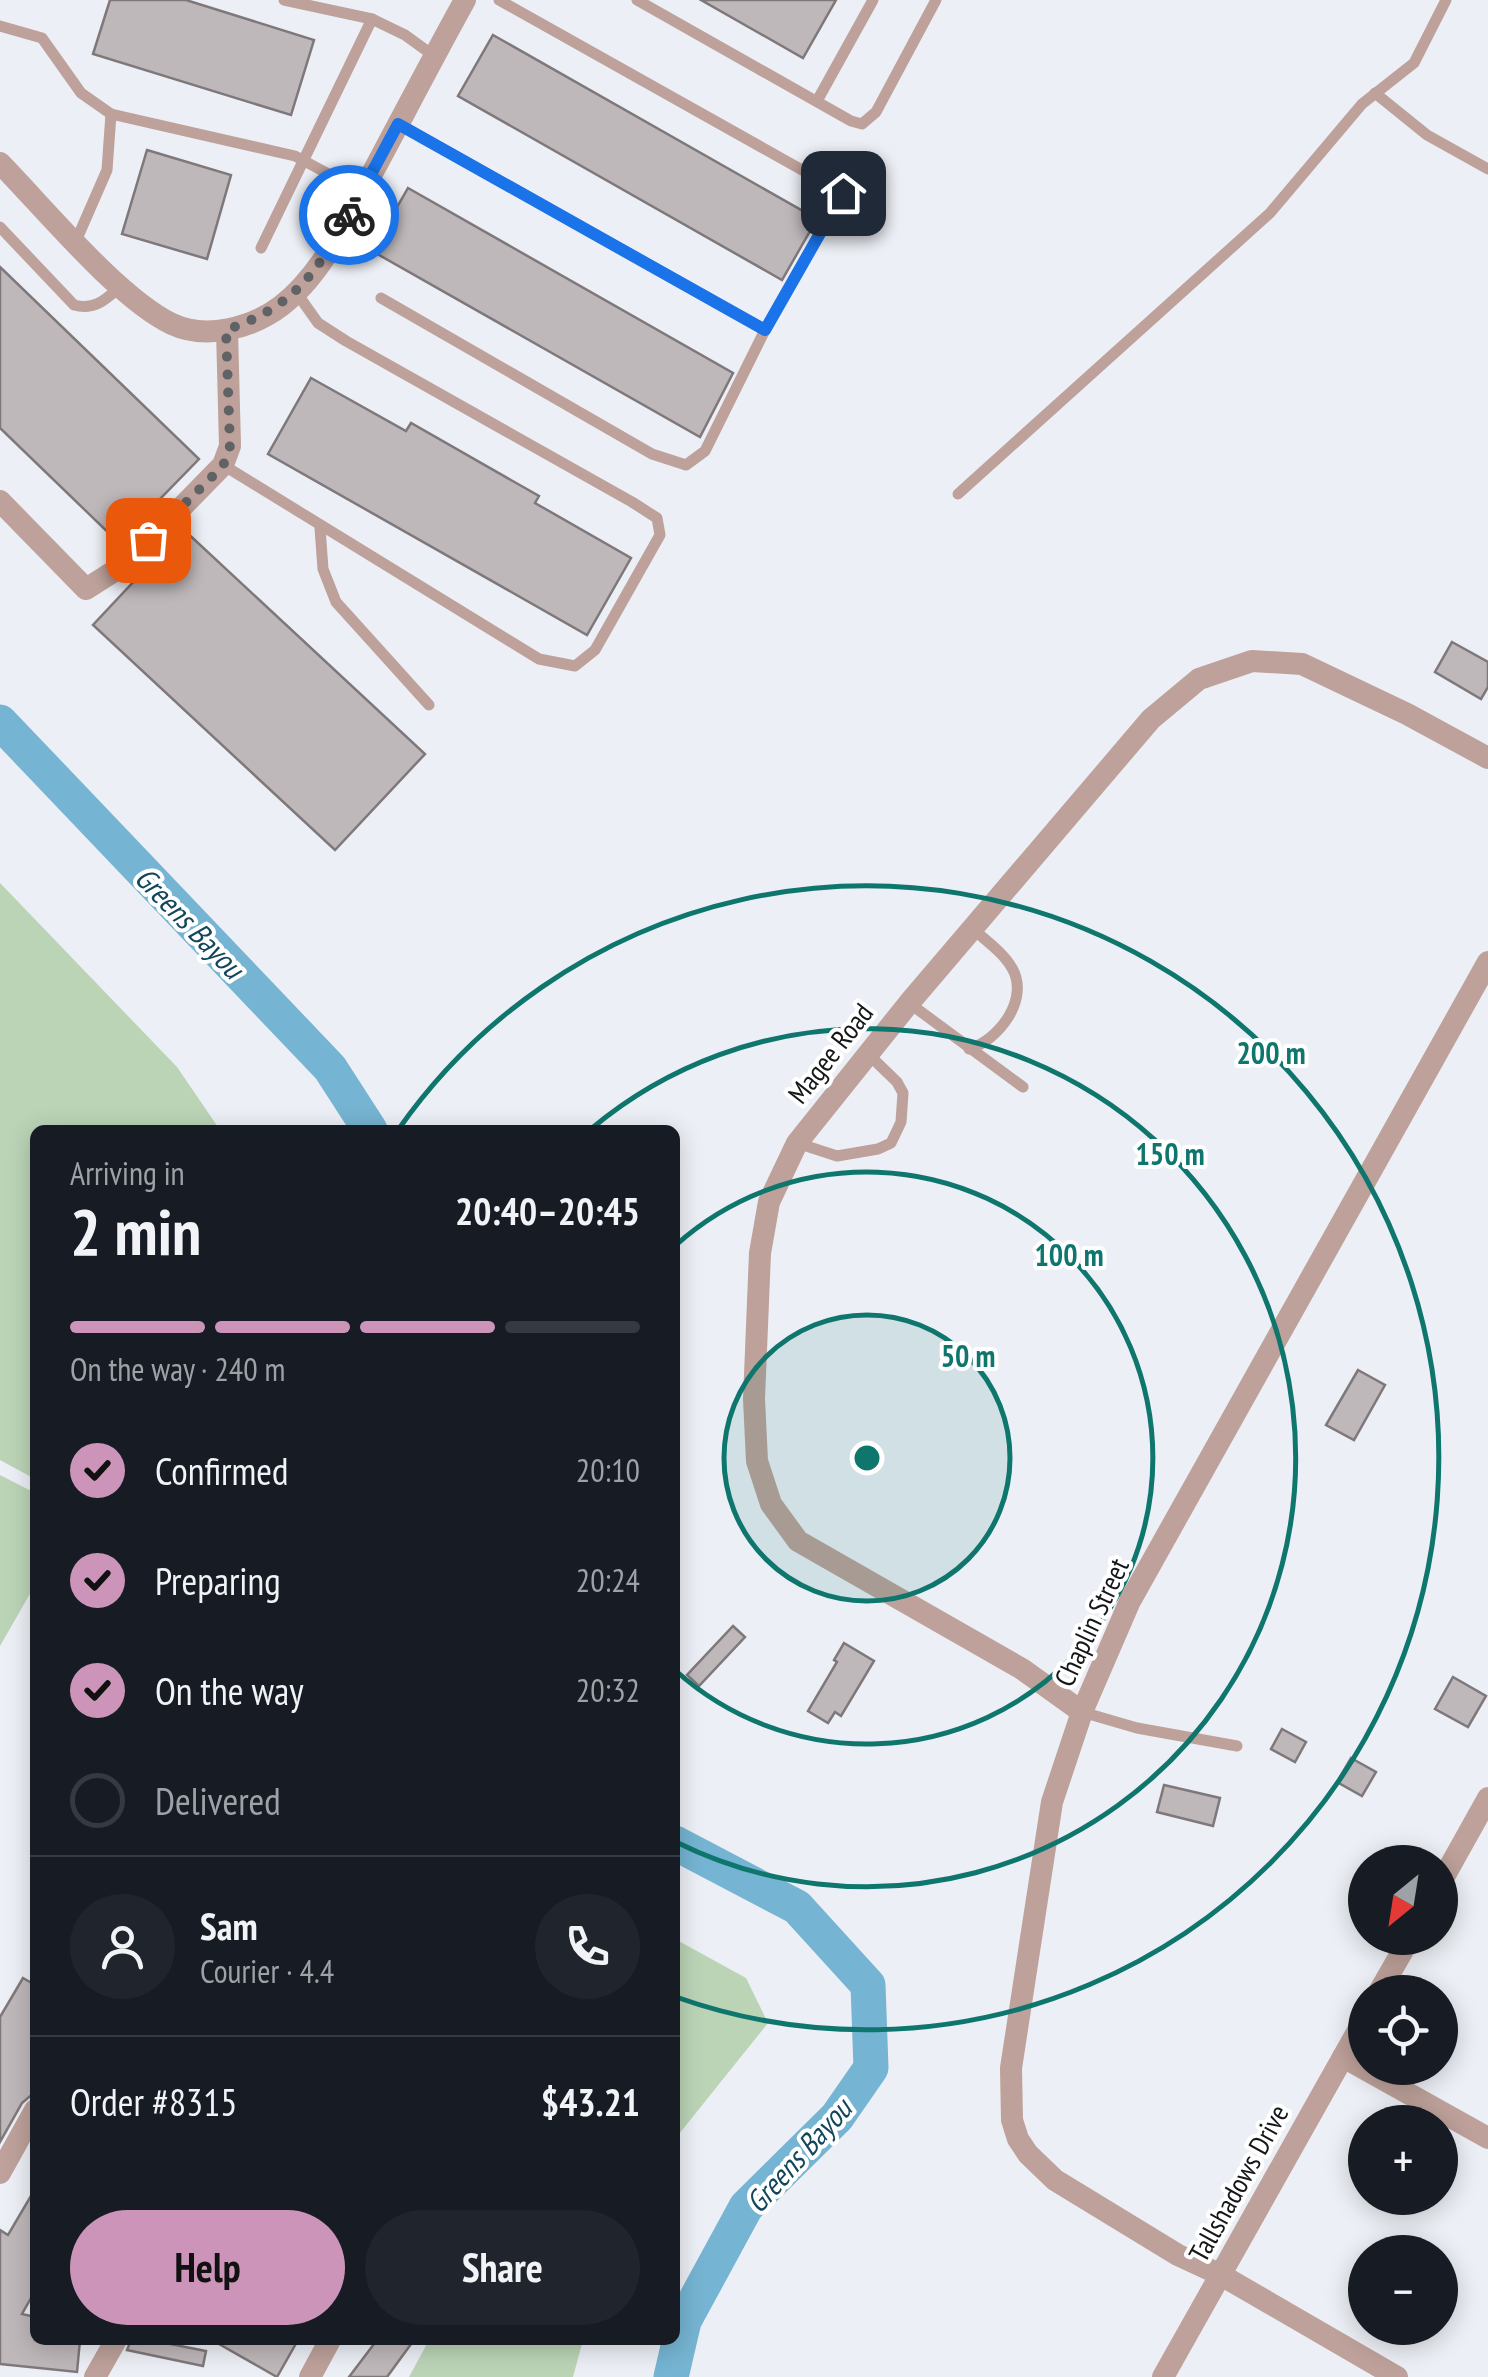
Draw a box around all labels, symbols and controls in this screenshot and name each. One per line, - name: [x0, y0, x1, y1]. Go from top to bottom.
- pin: [801, 151, 886, 236]
- courier: [299, 165, 399, 265]
- icon: home: [816, 166, 871, 221]
- icon: bike: [322, 188, 377, 243]
- pin: [106, 498, 191, 583]
- icon: bag: [121, 513, 176, 568]
- water label: Greens Bayou: [127, 858, 254, 988]
- street label: Magee Road: [779, 995, 881, 1111]
- text: 200 m: [1236, 1033, 1306, 1072]
- text: 150 m: [1135, 1134, 1205, 1173]
- text: Arriving in: [70, 1152, 185, 1194]
- text: 20:40–20:45: [455, 1186, 640, 1235]
- text: 2 min: [70, 1189, 201, 1273]
- text: 100 m: [1034, 1235, 1104, 1274]
- text: 50 m: [941, 1336, 995, 1375]
- text: On the way · 240 m: [70, 1348, 285, 1390]
- centre of rings: [849, 1440, 885, 1476]
- icon: check: [70, 1443, 125, 1498]
- text: Confirmed: [155, 1446, 288, 1495]
- text: 20:10: [576, 1449, 640, 1491]
- street label: Chaplin Street: [1045, 1552, 1137, 1692]
- icon: check: [70, 1553, 125, 1608]
- text: Preparing: [155, 1556, 281, 1605]
- text: 20:24: [576, 1559, 640, 1601]
- icon: check: [70, 1663, 125, 1718]
- text: On the way: [155, 1666, 303, 1715]
- text: 20:32: [576, 1669, 640, 1711]
- text: Delivered: [155, 1776, 281, 1825]
- north arrow: [1348, 1845, 1458, 1955]
- map controls: [1348, 1845, 1458, 2345]
- button: person: [70, 1894, 175, 1999]
- button: phone: [535, 1894, 640, 1999]
- text: Sam: [200, 1901, 258, 1950]
- text: Courier · 4.4: [200, 1950, 334, 1992]
- button: locate: [1348, 1975, 1458, 2085]
- text: Order #8315: [70, 2077, 237, 2126]
- text: $43.21: [541, 2077, 640, 2126]
- water label: Greens Bayou: [736, 2088, 861, 2220]
- street label: Tallshadows Drive: [1180, 2098, 1296, 2268]
- button: +: [1348, 2105, 1458, 2215]
- button: Help: [70, 2210, 345, 2325]
- button: Share: [365, 2210, 640, 2325]
- button: −: [1348, 2235, 1458, 2345]

